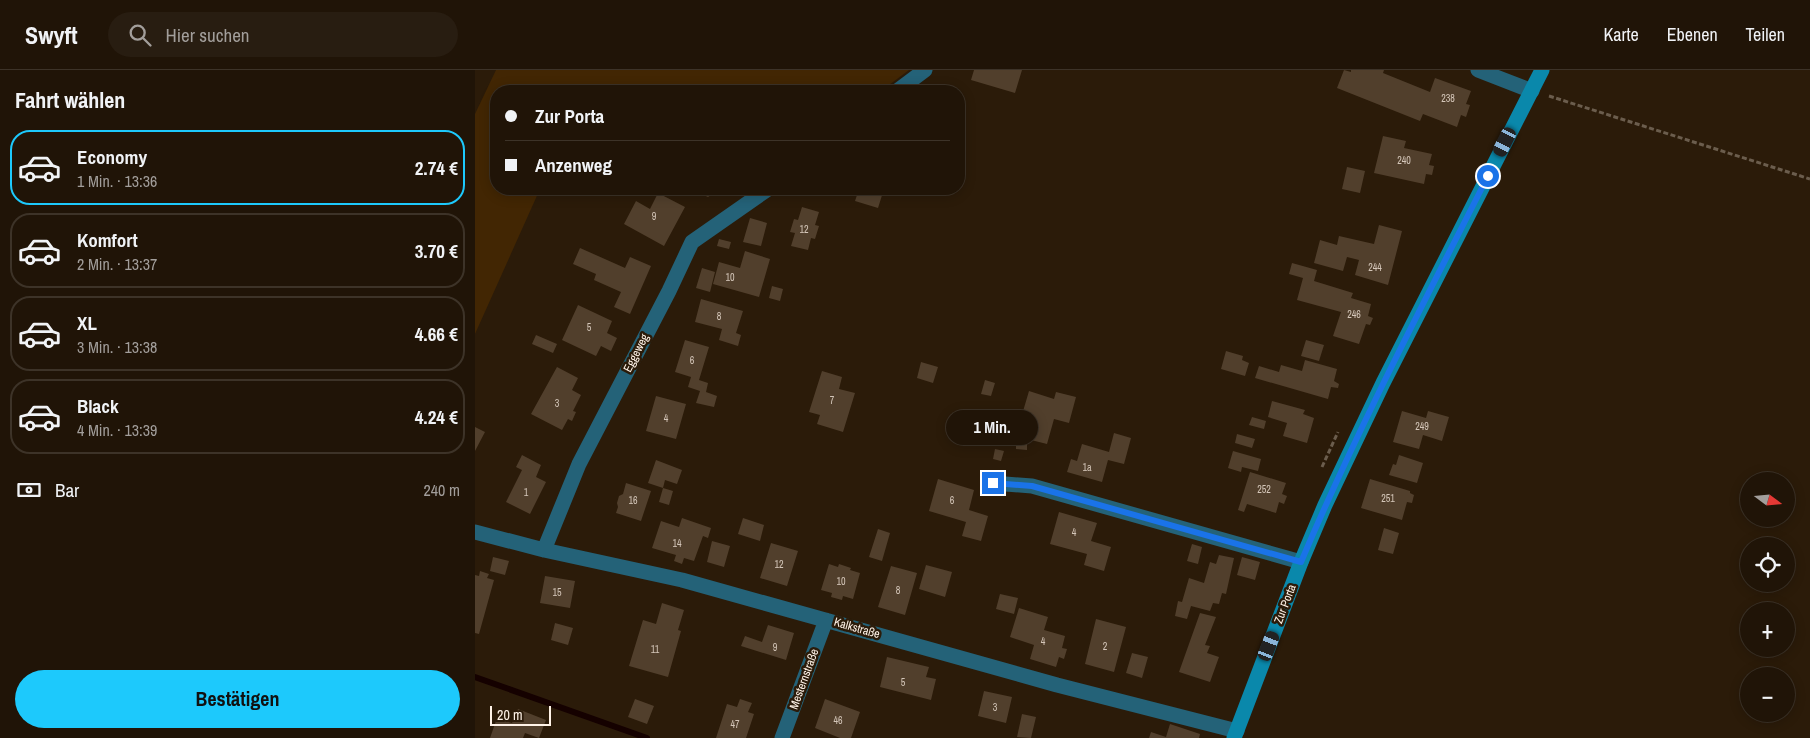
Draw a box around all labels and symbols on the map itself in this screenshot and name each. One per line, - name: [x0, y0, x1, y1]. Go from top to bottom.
- house number: 238: [1441, 92, 1455, 105]
- car: [1491, 125, 1518, 159]
- house number: 240: [1397, 154, 1411, 167]
- route start: [1477, 165, 1499, 187]
- house number: 9: [652, 210, 657, 223]
- house number: 12: [799, 223, 809, 236]
- house number: 244: [1368, 261, 1382, 274]
- house number: 10: [725, 271, 735, 284]
- house number: 246: [1347, 308, 1361, 321]
- house number: 8: [717, 310, 722, 323]
- house number: 5: [587, 321, 592, 334]
- street label: Eggeweg: [620, 331, 653, 375]
- house number: 6: [690, 354, 695, 367]
- house number: 7: [830, 394, 835, 407]
- house number: 3: [555, 397, 560, 410]
- callout: 1 Min.: [947, 410, 1039, 446]
- house number: 4: [664, 412, 669, 425]
- house number: 249: [1415, 420, 1429, 433]
- house number: 1a: [1082, 461, 1092, 474]
- route end: [982, 472, 1004, 494]
- north arrow: [1740, 472, 1795, 528]
- house number: 252: [1257, 483, 1271, 496]
- house number: 1: [524, 486, 529, 499]
- house number: 251: [1381, 492, 1395, 505]
- house number: 16: [628, 494, 638, 507]
- house number: 6: [950, 494, 955, 507]
- house number: 4: [1072, 526, 1077, 539]
- house number: 14: [672, 537, 682, 550]
- house number: 12: [774, 558, 784, 571]
- house number: 10: [836, 575, 846, 588]
- street label: Zur Porta: [1270, 582, 1300, 626]
- house number: 8: [896, 584, 901, 597]
- house number: 15: [552, 586, 562, 599]
- street label: Kalkstraße: [832, 614, 882, 642]
- car: [1256, 629, 1281, 663]
- house number: 4: [1041, 635, 1046, 648]
- house number: 2: [1103, 640, 1108, 653]
- house number: 9: [773, 641, 778, 654]
- house number: 11: [651, 643, 660, 656]
- street label: Mesternstraße: [786, 646, 822, 712]
- house number: 5: [901, 676, 906, 689]
- house number: 3: [993, 701, 998, 714]
- scale bar: [490, 703, 551, 726]
- house number: 46: [833, 714, 843, 727]
- house number: 47: [730, 718, 740, 731]

